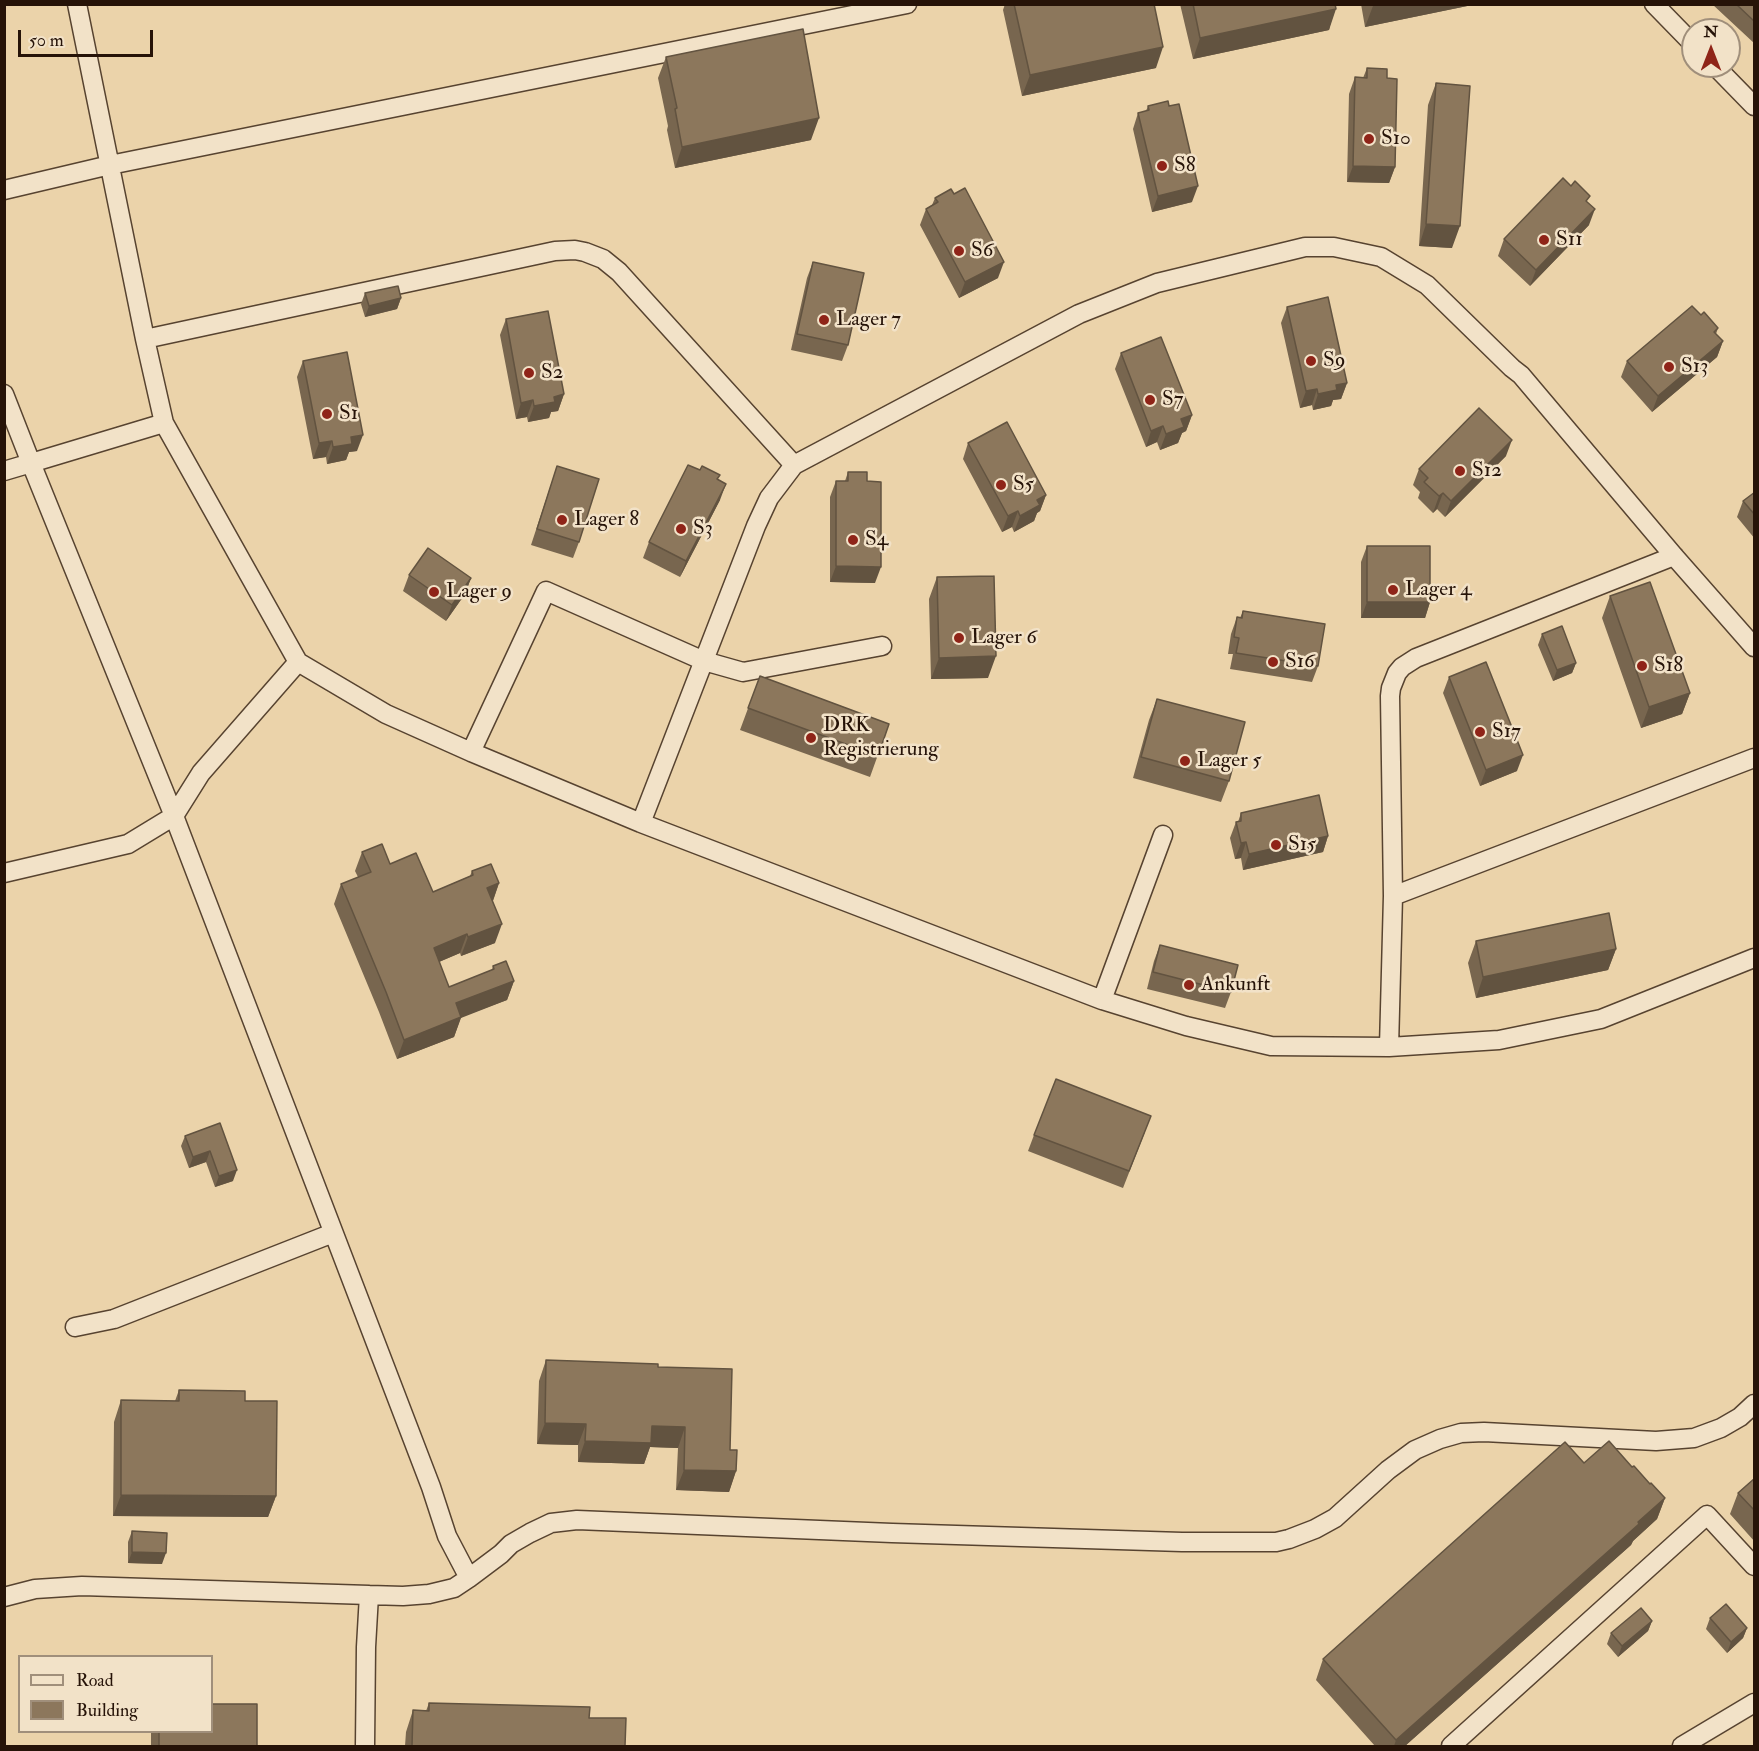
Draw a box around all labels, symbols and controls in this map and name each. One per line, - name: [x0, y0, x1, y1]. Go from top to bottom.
- scale bar: [21, 18, 156, 56]
- north arrow: [1681, 18, 1741, 78]
- text: N: [1704, 22, 1718, 42]
- text: 50 m: [29, 29, 64, 52]
- place label: S10: [1381, 126, 1411, 152]
- marker: S10: [1362, 132, 1376, 146]
- place label: S8: [1174, 153, 1196, 179]
- marker: S8: [1155, 159, 1169, 173]
- place label: S11: [1556, 227, 1583, 253]
- marker: S11: [1537, 233, 1551, 247]
- place label: S6: [971, 238, 993, 264]
- marker: S6: [952, 244, 966, 258]
- place label: Lager 7: [836, 307, 901, 333]
- marker: Lager 7: [817, 313, 831, 327]
- place label: S9: [1323, 348, 1345, 374]
- marker: S9: [1304, 354, 1318, 368]
- place label: S13: [1681, 354, 1708, 380]
- place label: S2: [541, 360, 563, 386]
- marker: S13: [1662, 360, 1676, 374]
- marker: S2: [522, 366, 536, 380]
- place label: S7: [1162, 387, 1183, 413]
- marker: S7: [1143, 393, 1157, 407]
- place label: S1: [339, 401, 358, 427]
- marker: S1: [320, 407, 334, 421]
- place label: S12: [1472, 458, 1502, 484]
- marker: S12: [1453, 464, 1467, 478]
- place label: S5: [1013, 472, 1034, 498]
- marker: S5: [994, 478, 1008, 492]
- place label: Lager 8: [574, 507, 639, 533]
- marker: Lager 8: [555, 513, 569, 527]
- place label: S3: [693, 516, 713, 542]
- marker: S3: [674, 522, 688, 536]
- place label: S4: [865, 527, 888, 553]
- marker: S4: [846, 533, 860, 547]
- place label: Lager 4: [1405, 577, 1472, 603]
- place label: Lager 9: [446, 579, 512, 605]
- marker: Lager 4: [1386, 583, 1400, 597]
- marker: Lager 9: [427, 585, 441, 599]
- place label: Lager 6: [971, 625, 1037, 651]
- marker: Lager 6: [952, 631, 966, 645]
- place label: S16: [1285, 649, 1315, 675]
- place label: S18: [1654, 653, 1683, 679]
- marker: S16: [1266, 655, 1280, 669]
- marker: S18: [1635, 659, 1649, 673]
- place label: DRK Registrierung: [823, 713, 939, 763]
- place label: S17: [1492, 719, 1521, 745]
- marker: S17: [1473, 725, 1487, 739]
- marker: DRK Registrierung: [804, 731, 818, 745]
- place label: Lager 5: [1197, 748, 1261, 774]
- marker: Lager 5: [1178, 754, 1192, 768]
- place label: S15: [1288, 832, 1316, 858]
- marker: S15: [1269, 838, 1283, 852]
- place label: Ankunft: [1201, 972, 1270, 998]
- marker: Ankunft: [1182, 978, 1196, 992]
- legend: [18, 1655, 213, 1733]
- text: Road: [76, 1669, 114, 1692]
- text: Building: [76, 1699, 138, 1722]

